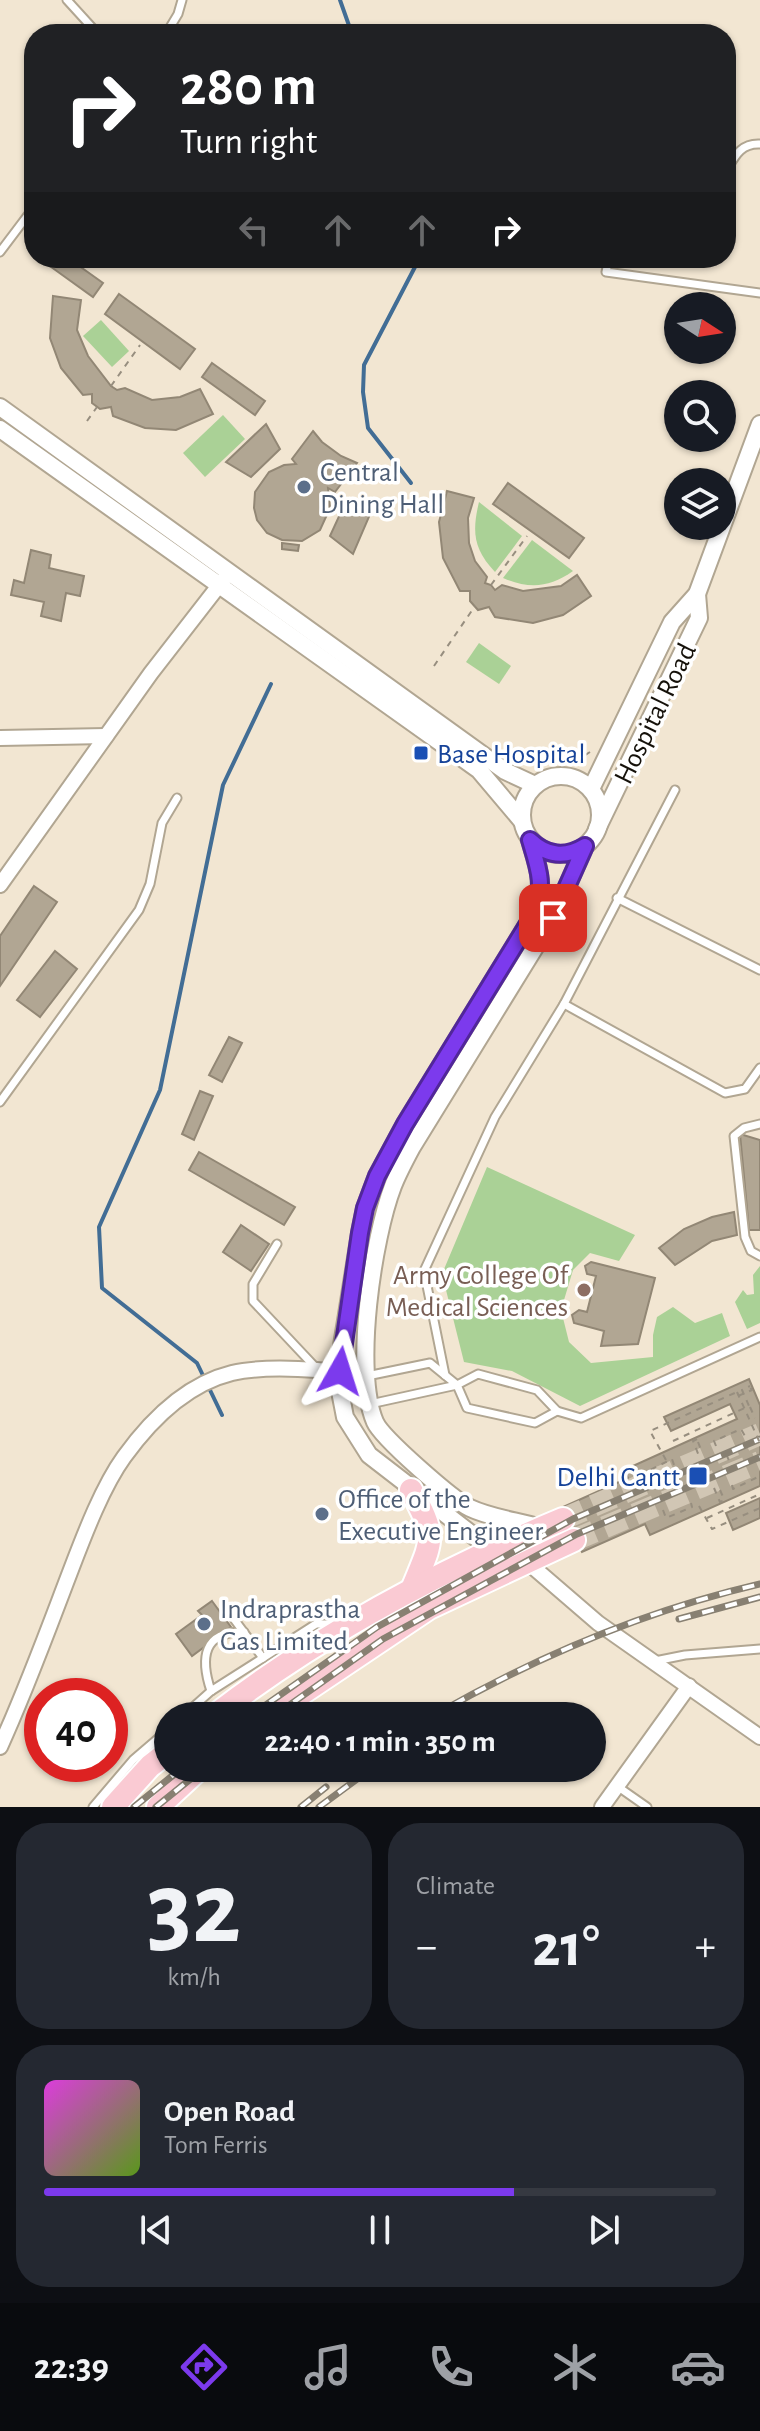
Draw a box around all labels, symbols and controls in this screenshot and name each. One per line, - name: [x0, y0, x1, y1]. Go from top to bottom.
- icon: right: [48, 56, 152, 160]
- text: 280 m: [180, 59, 317, 115]
- text: Turn right: [180, 124, 317, 160]
- icon: left: [232, 208, 276, 252]
- icon: ahead: [316, 208, 360, 252]
- icon: ahead: [400, 208, 444, 252]
- icon: right: [484, 208, 528, 252]
- north arrow: [664, 292, 736, 364]
- map controls: [664, 292, 736, 540]
- button: search: [664, 380, 736, 452]
- place label: Central Dining Hall: [320, 459, 444, 519]
- button: layers: [664, 468, 736, 540]
- marker: Central Dining Hall: [295, 478, 313, 496]
- street label: Hospital Road: [610, 639, 702, 789]
- place label: Base Hospital: [437, 741, 585, 769]
- marker: Base Hospital: [412, 744, 430, 762]
- pin: [519, 884, 587, 952]
- icon: arrive: [531, 896, 575, 940]
- place label: Army College Of Medical Sciences: [386, 1262, 570, 1322]
- marker: Army College Of Medical Sciences: [575, 1281, 593, 1299]
- position arrow: [298, 1329, 382, 1413]
- place label: Delhi Cantt: [557, 1464, 680, 1492]
- marker: Delhi Cantt: [687, 1465, 709, 1487]
- place label: Office of the Executive Engineer: [338, 1486, 543, 1546]
- marker: Office of the Executive Engineer: [313, 1505, 331, 1523]
- place label: Indraprastha Gas Limited: [220, 1596, 360, 1656]
- marker: Indraprastha Gas Limited: [195, 1615, 213, 1633]
- speed limit sign: 40: [24, 1678, 128, 1782]
- text: 22:40 · 1 min · 350 m: [264, 1727, 496, 1757]
- text: 32: [147, 1858, 241, 1962]
- text: Climate: [416, 1873, 495, 1899]
- text: 21°: [532, 1917, 600, 1977]
- text: −: [416, 1925, 437, 1969]
- text: +: [695, 1925, 716, 1969]
- text: km/h: [167, 1964, 221, 1990]
- text: Open Road: [164, 2097, 295, 2127]
- text: Tom Ferris: [164, 2132, 268, 2158]
- icon: previous: [134, 2208, 178, 2252]
- icon: pause: [358, 2208, 402, 2252]
- icon: next: [582, 2208, 626, 2252]
- icon: directions: [176, 2339, 232, 2395]
- icon: music: [300, 2339, 356, 2395]
- icon: phone: [423, 2339, 479, 2395]
- icon: climate: [547, 2339, 603, 2395]
- icon: car: [670, 2339, 726, 2395]
- text: 22:39: [34, 2349, 109, 2385]

